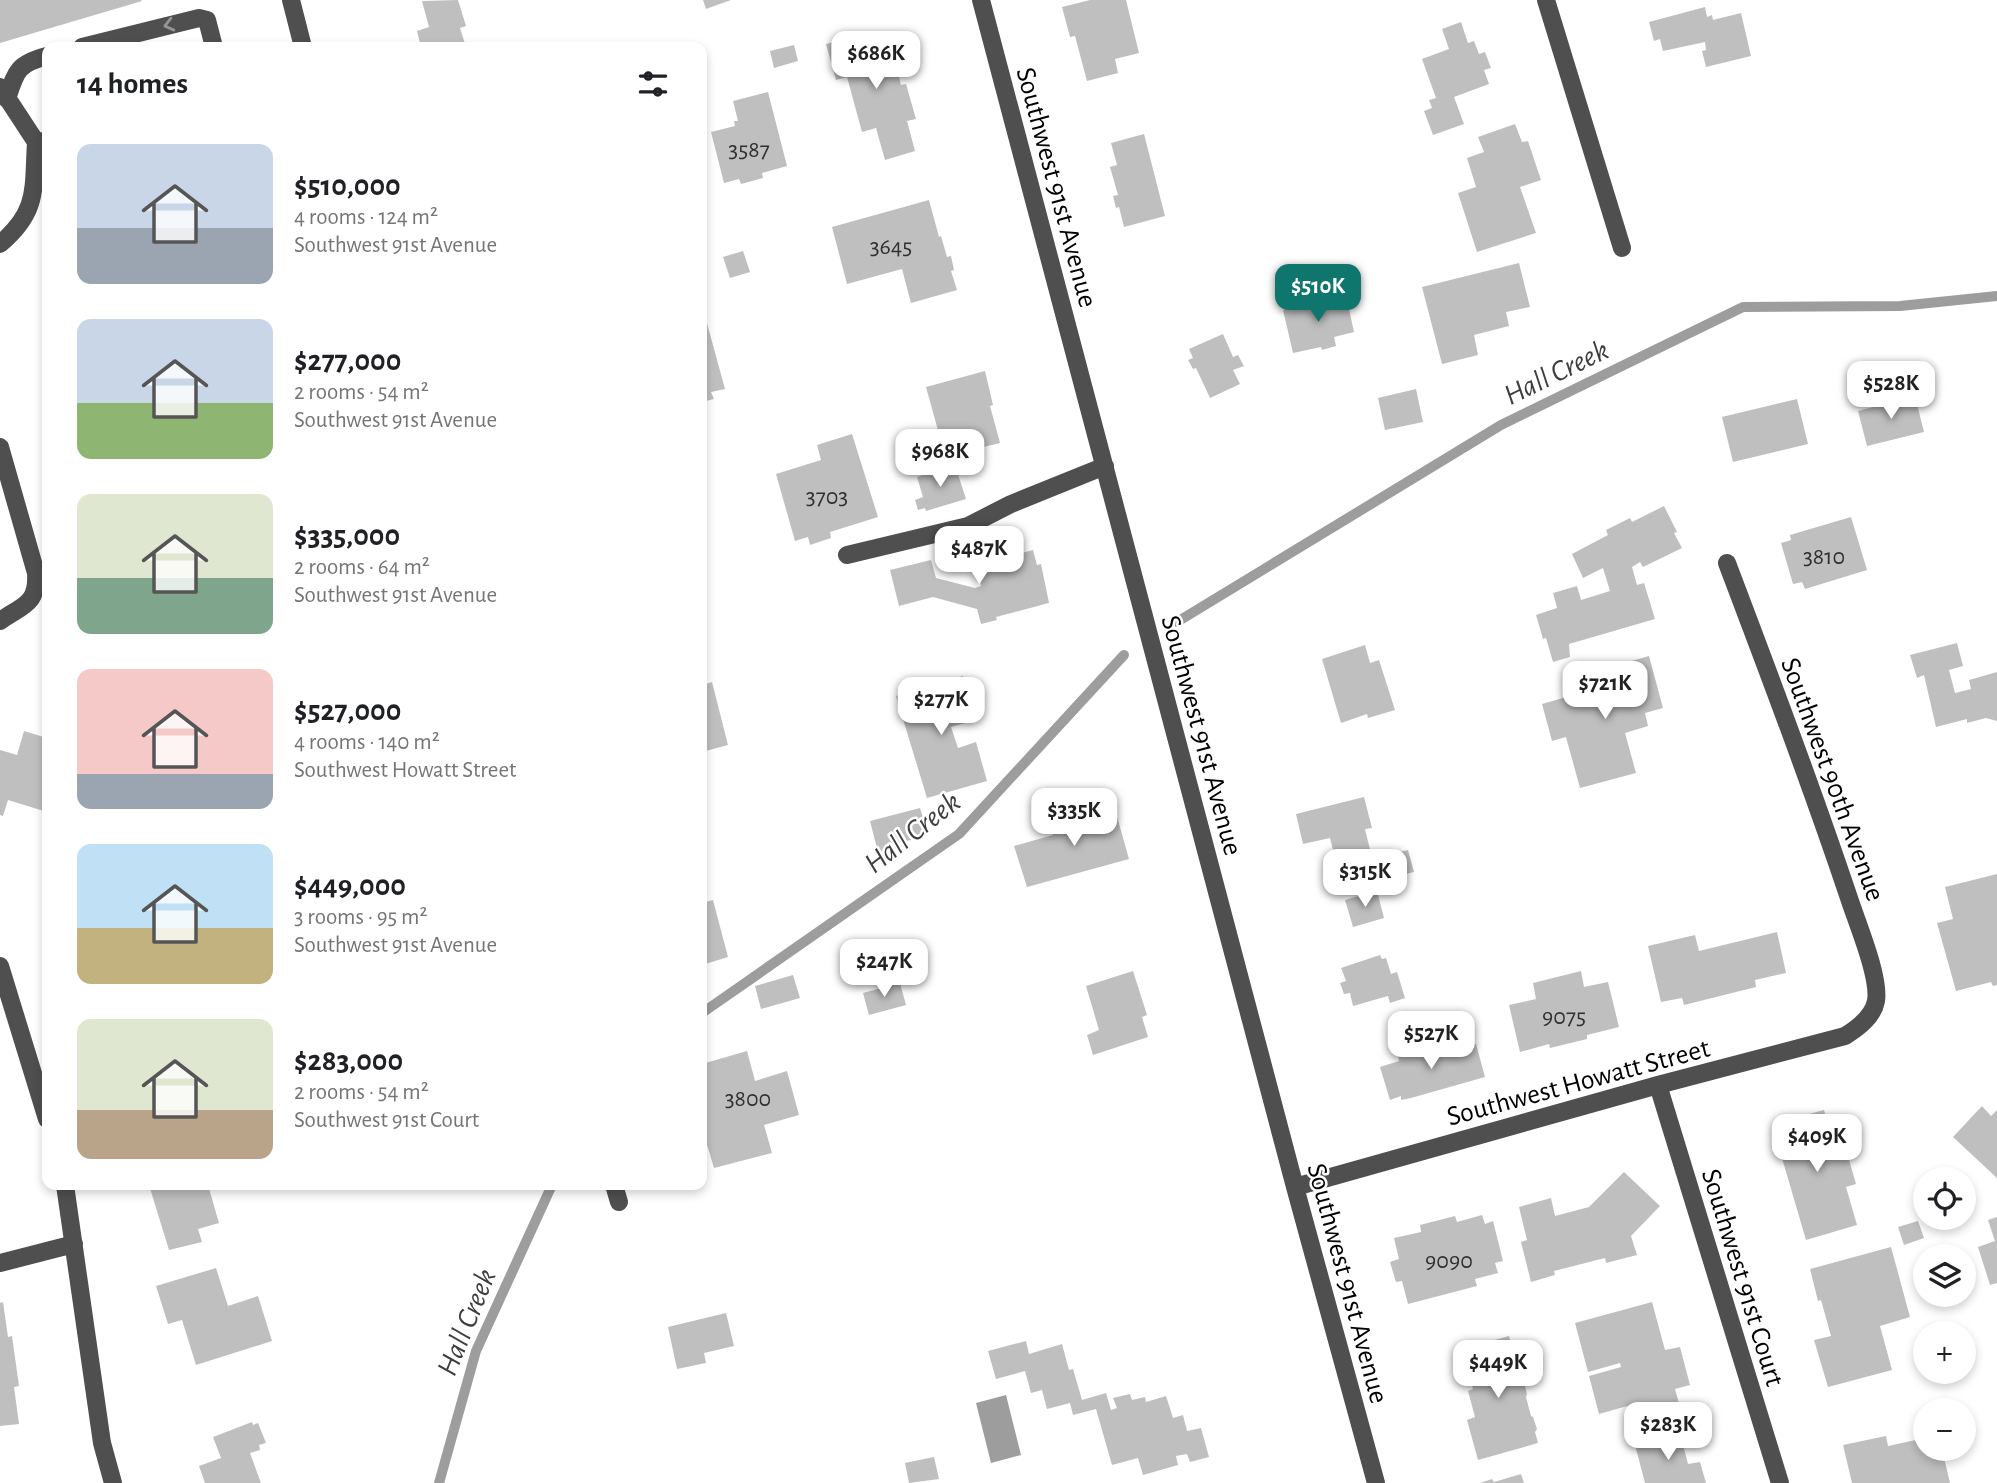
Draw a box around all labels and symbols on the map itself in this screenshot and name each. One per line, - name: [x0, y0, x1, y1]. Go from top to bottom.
- one-way arrow: [163, 17, 175, 31]
- pin: $686K: [827, 32, 925, 91]
- street label: Southwest 91st Avenue: [1011, 64, 1102, 311]
- house number: 3587: [728, 138, 770, 162]
- house number: 3645: [870, 235, 912, 259]
- pin: $510K: [1269, 264, 1367, 324]
- water label: Hall Creek: [1500, 335, 1613, 411]
- pin: $528K: [1842, 362, 1940, 421]
- pin: $968K: [891, 430, 989, 489]
- house number: 3703: [806, 485, 848, 509]
- pin: $487K: [930, 526, 1028, 586]
- house number: 3810: [1803, 545, 1845, 569]
- street label: Southwest 91st Avenue: [1156, 612, 1247, 859]
- street label: Southwest 90th Avenue: [1775, 654, 1889, 905]
- pin: $721K: [1556, 662, 1654, 721]
- pin: $277K: [892, 678, 990, 737]
- water label: Hall Creek: [859, 786, 966, 879]
- pin: $335K: [1025, 788, 1123, 848]
- pin: $315K: [1316, 850, 1414, 909]
- pin: $247K: [835, 940, 933, 999]
- house number: 9075: [1542, 1005, 1586, 1029]
- pin: $527K: [1382, 1012, 1480, 1071]
- street label: Southwest Howatt Street: [1444, 1034, 1713, 1131]
- house number: 3800: [725, 1087, 771, 1111]
- pin: $409K: [1768, 1114, 1866, 1174]
- street label: Southwest 91st Avenue: [1302, 1160, 1393, 1407]
- street label: Southwest 91st Court: [1696, 1166, 1788, 1390]
- house number: 9090: [1425, 1249, 1473, 1273]
- water label: Hall Creek: [432, 1265, 502, 1380]
- pin: $449K: [1449, 1340, 1547, 1400]
- pin: $283K: [1619, 1402, 1717, 1462]

